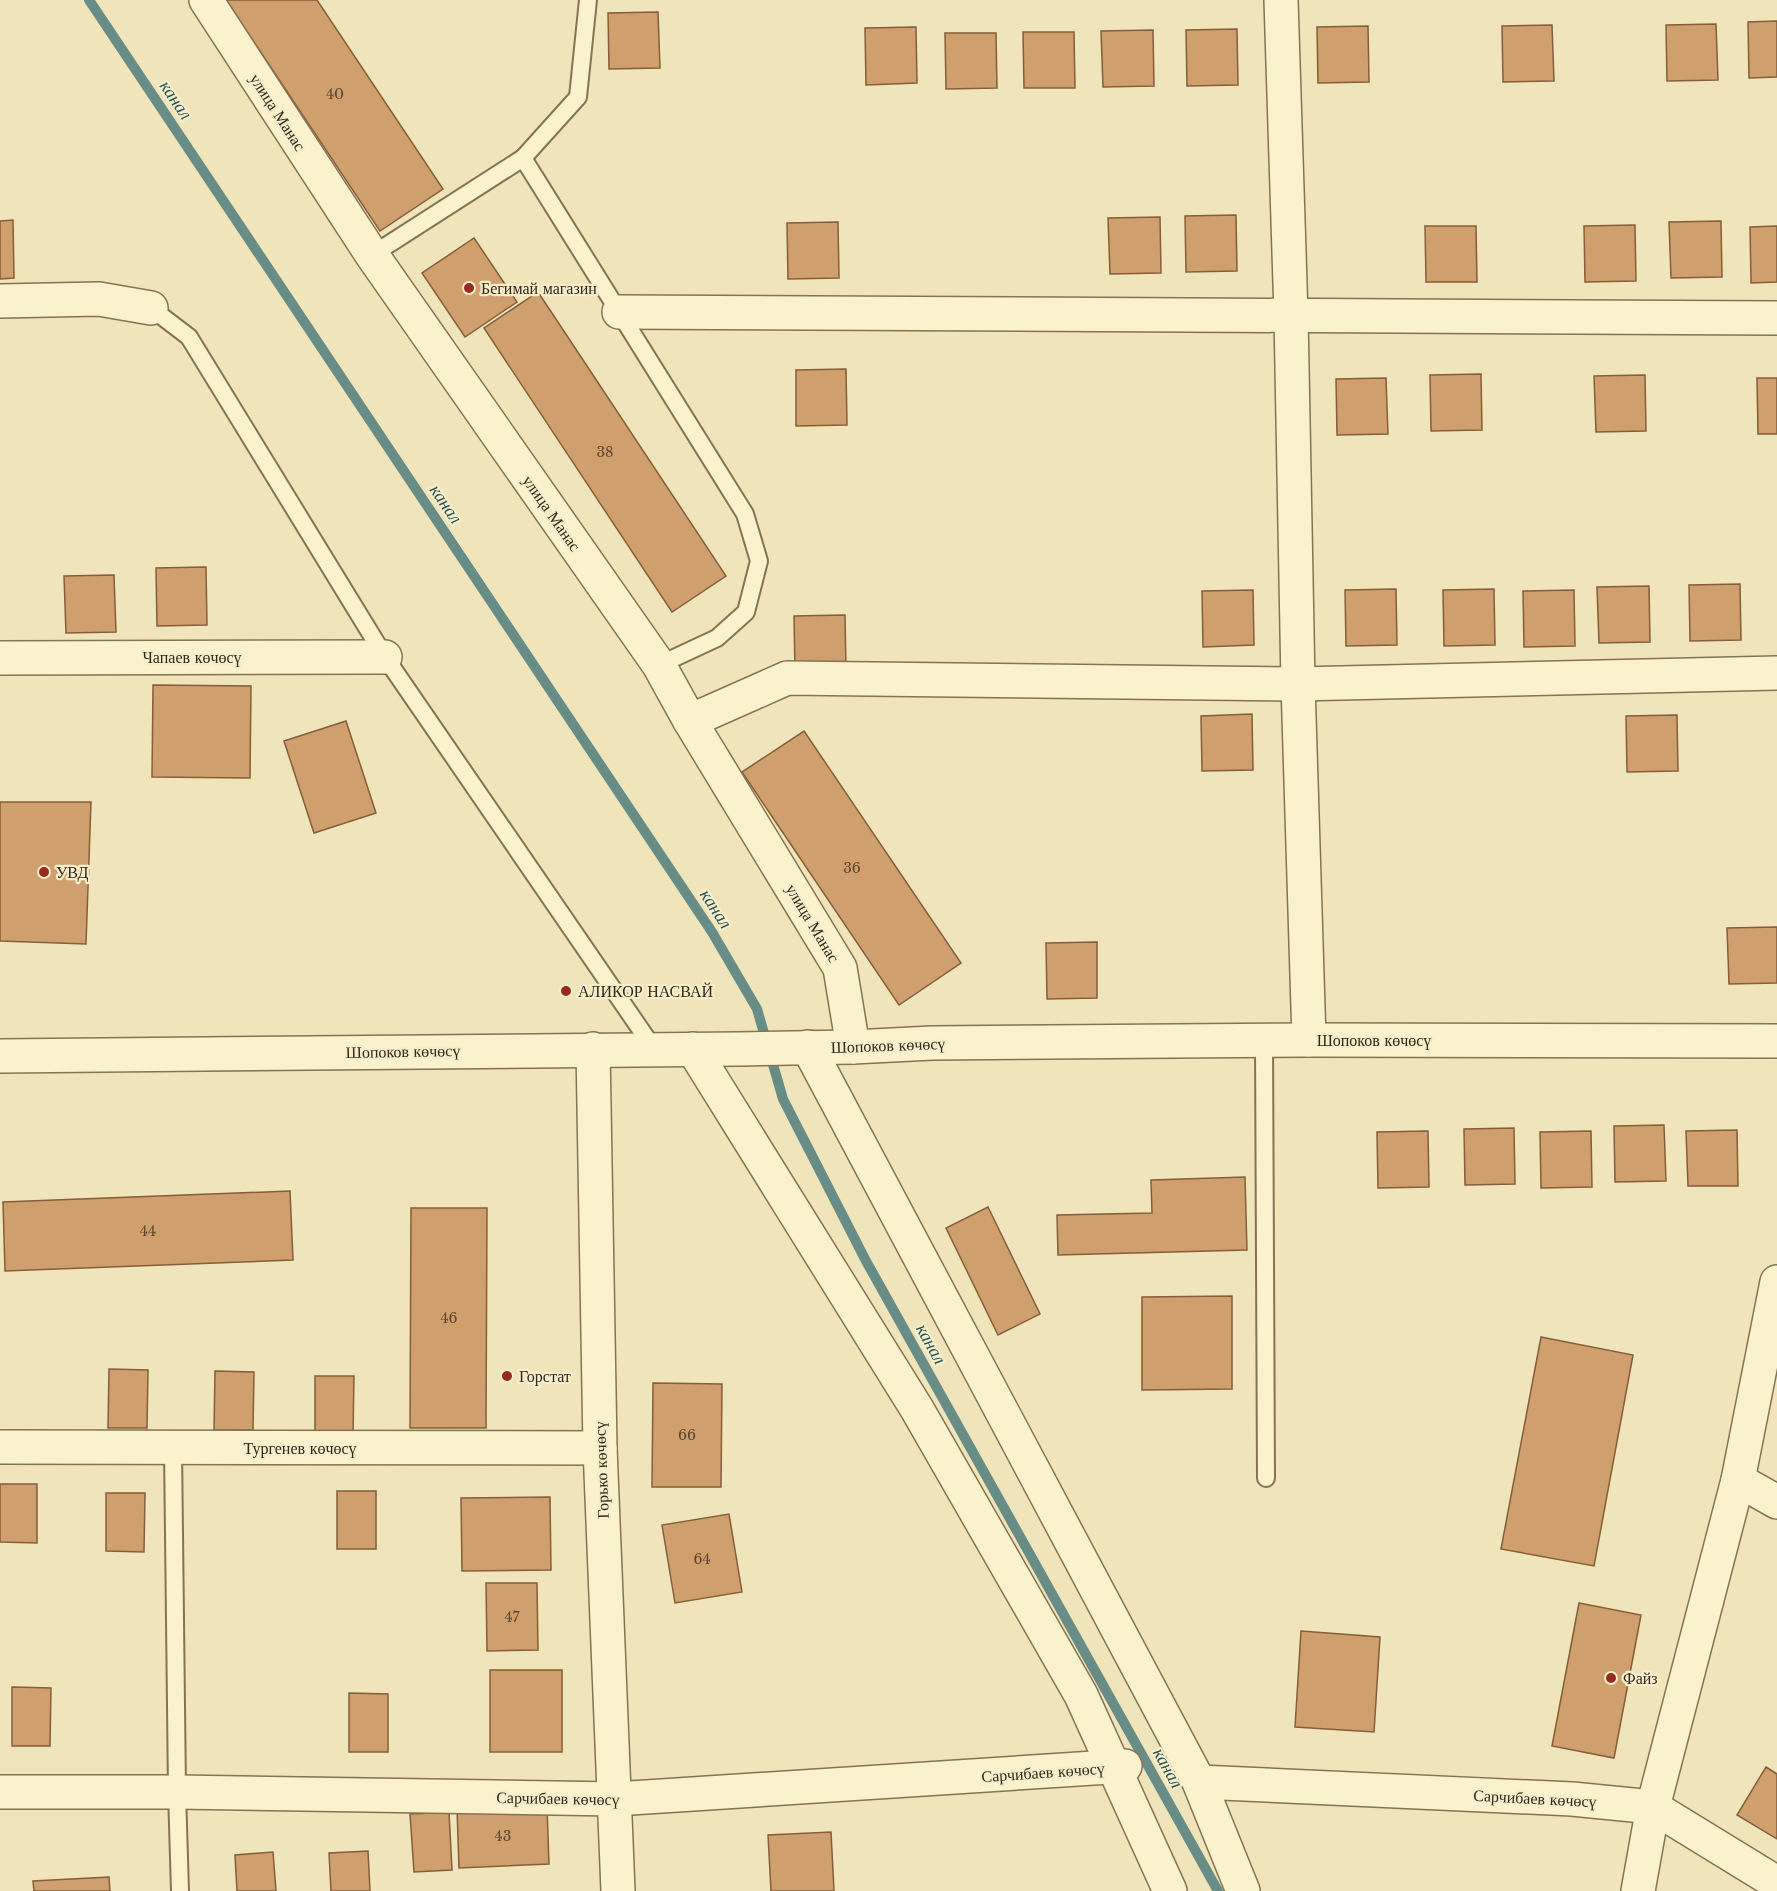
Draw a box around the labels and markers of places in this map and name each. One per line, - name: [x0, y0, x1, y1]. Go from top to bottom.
- place label: Бегимай магазин: [481, 278, 597, 298]
- marker: Бегимай магазин: [462, 281, 476, 295]
- place label: УВД: [56, 862, 88, 882]
- marker: УВД: [37, 865, 51, 879]
- place label: АЛИКОР НАСВАЙ: [578, 981, 713, 1001]
- marker: АЛИКОР НАСВАЙ: [559, 984, 573, 998]
- place label: Горстат: [519, 1366, 571, 1386]
- marker: Горстат: [500, 1369, 514, 1383]
- place label: Файз: [1623, 1668, 1658, 1688]
- marker: Файз: [1604, 1671, 1618, 1685]

